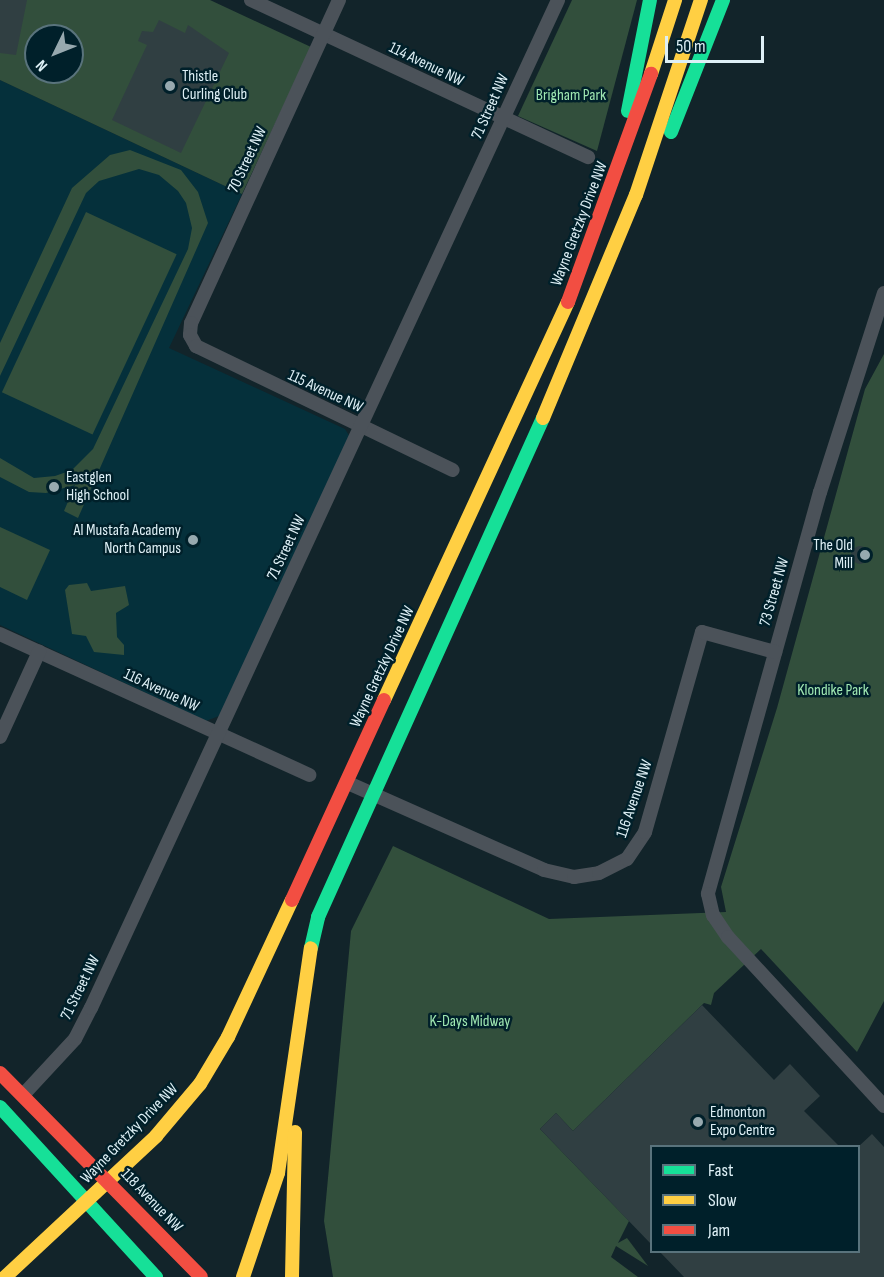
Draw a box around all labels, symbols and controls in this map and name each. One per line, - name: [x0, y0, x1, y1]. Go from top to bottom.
- north arrow: [24, 24, 84, 84]
- scale bar: [668, 24, 767, 62]
- text: 50 m: [676, 36, 706, 57]
- street label: 114 Avenue NW: [386, 39, 466, 91]
- text: N: [32, 56, 52, 75]
- place label: Thistle Curling Club: [182, 67, 247, 105]
- street label: 71 Street NW: [468, 71, 514, 143]
- marker: Thistle Curling Club: [163, 79, 177, 93]
- park label: Brigham Park: [536, 86, 606, 106]
- street label: 70 Street NW: [224, 124, 272, 196]
- street label: Wayne Gretzky Drive NW: [547, 159, 613, 289]
- street label: 115 Avenue NW: [285, 366, 365, 418]
- place label: Eastglen High School: [66, 468, 129, 506]
- marker: Eastglen High School: [47, 480, 61, 494]
- street label: 71 Street NW: [264, 512, 310, 584]
- place label: Al Mustafa Academy North Campus: [73, 521, 181, 559]
- marker: Al Mustafa Academy North Campus: [186, 533, 200, 547]
- place label: The Old Mill: [813, 536, 853, 574]
- marker: The Old Mill: [858, 548, 872, 562]
- street label: 73 Street NW: [756, 555, 794, 629]
- street label: Wayne Gretzky Drive NW: [347, 603, 419, 731]
- street label: 116 Avenue NW: [120, 665, 202, 717]
- park label: Klondike Park: [797, 681, 869, 701]
- street label: 116 Avenue NW: [613, 758, 657, 840]
- street label: 71 Street NW: [57, 953, 105, 1023]
- park label: K-Days Midway: [430, 1012, 510, 1032]
- street label: Wayne Gretzky Drive NW: [77, 1080, 183, 1188]
- place label: Edmonton Expo Centre: [710, 1103, 775, 1141]
- marker: Edmonton Expo Centre: [691, 1115, 705, 1129]
- legend: [650, 1145, 860, 1253]
- text: Fast: [708, 1160, 733, 1181]
- street label: 118 Avenue NW: [116, 1165, 186, 1237]
- text: Slow: [708, 1190, 737, 1211]
- text: Jam: [708, 1220, 730, 1241]

